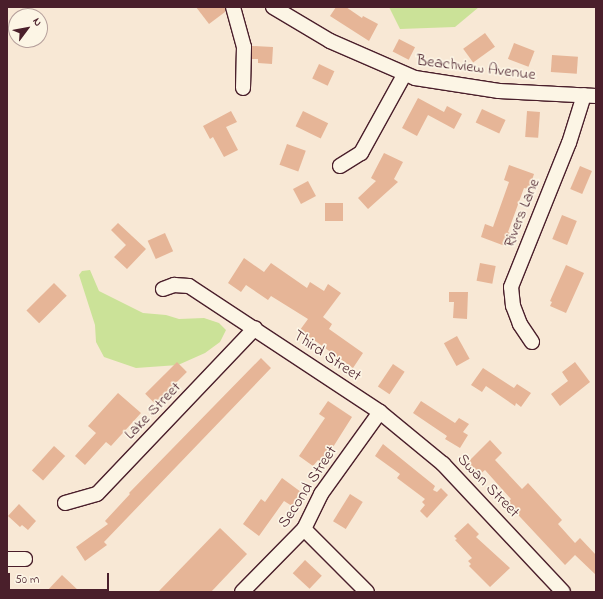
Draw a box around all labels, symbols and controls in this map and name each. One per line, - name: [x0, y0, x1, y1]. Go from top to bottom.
- north arrow: [8, 8, 48, 48]
- text: N: [29, 15, 46, 30]
- street label: Beachview Avenue: [415, 51, 537, 85]
- street label: Rivers Lane: [500, 176, 544, 250]
- street label: Third Street: [289, 326, 365, 386]
- street label: Lake Street: [121, 378, 185, 444]
- street label: Second Street: [274, 442, 342, 532]
- street label: Swan Street: [453, 450, 523, 522]
- scale bar: [10, 565, 111, 591]
- text: 50 m: [15, 571, 39, 589]

